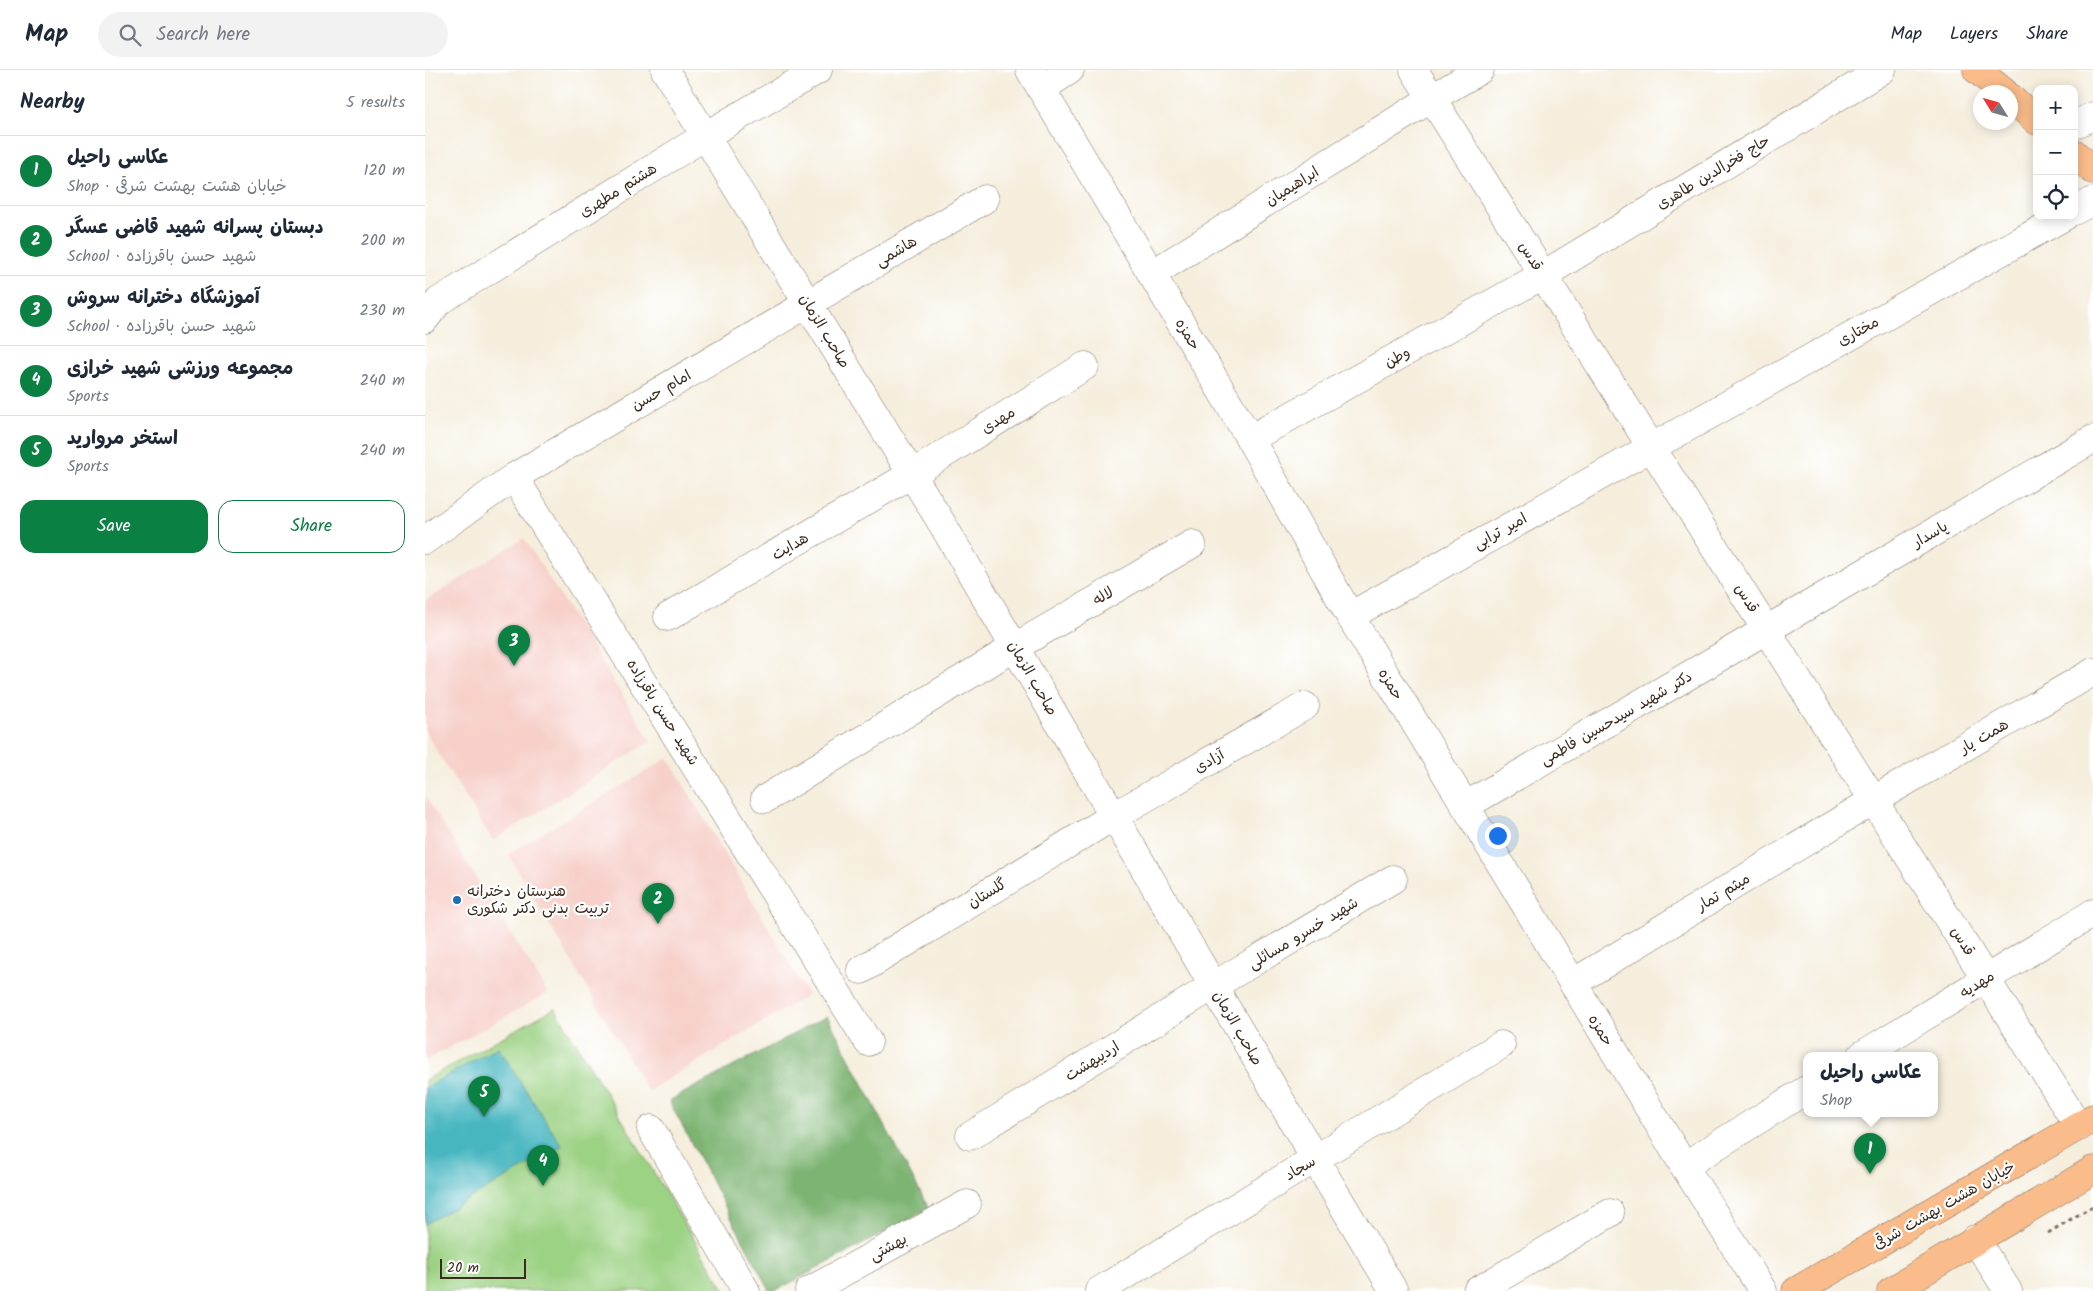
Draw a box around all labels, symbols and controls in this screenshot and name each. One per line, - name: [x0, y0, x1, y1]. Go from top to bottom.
- search box: [98, 12, 448, 57]
- text: Map: [25, 15, 68, 54]
- text: Search here: [156, 20, 250, 50]
- text: Map: [1891, 20, 1922, 49]
- text: Layers: [1950, 20, 1998, 49]
- text: Share: [2026, 20, 2068, 49]
- icon: search: [116, 21, 144, 49]
- north arrow: [1973, 85, 2018, 130]
- map controls: [2033, 85, 2078, 220]
- button: +: [2033, 85, 2078, 130]
- text: Nearby: [20, 86, 85, 119]
- text: 5 results: [346, 90, 405, 115]
- street label: حاج فخرالدین طاهری: [1652, 129, 1775, 216]
- button: −: [2033, 130, 2078, 175]
- text: عکاسی راحیل: [67, 143, 168, 173]
- street label: هشتم مطهری: [575, 157, 662, 224]
- text: 1: [34, 158, 38, 183]
- text: 120 m: [364, 158, 405, 183]
- street label: ابراهیمیان: [1261, 161, 1324, 213]
- text: Shop · خیابان هشت بهشت شرقی: [67, 174, 287, 199]
- button: locate: [2033, 175, 2078, 220]
- text: دبستان پسرانه شهید قاضی عسگر: [67, 213, 324, 243]
- text: 2: [31, 228, 41, 253]
- text: 200 m: [361, 228, 405, 253]
- street label: هاشمی: [871, 230, 922, 274]
- street label: قدس: [1512, 237, 1548, 276]
- text: School · شهید حسن باقرزاده: [67, 244, 256, 269]
- text: آموزشگاه دخترانه سروش: [67, 283, 260, 313]
- street label: صاحب الزمان: [792, 290, 856, 373]
- text: 3: [32, 298, 40, 323]
- text: 230 m: [359, 298, 405, 323]
- street label: مختاری: [1833, 311, 1884, 353]
- text: School · شهید حسن باقرزاده: [67, 314, 256, 339]
- street label: حمزه: [1168, 314, 1206, 355]
- street label: وطن: [1380, 341, 1415, 375]
- text: مجموعه ورزشی شهید خرازی: [67, 354, 293, 384]
- street label: امام حسن: [627, 364, 696, 418]
- text: 4: [32, 368, 40, 393]
- text: 240 m: [360, 368, 405, 393]
- text: Sports: [67, 384, 109, 409]
- street label: مهدی: [977, 401, 1020, 441]
- text: استخر مروارید: [67, 424, 178, 454]
- text: 5: [32, 438, 40, 463]
- text: 240 m: [360, 438, 405, 463]
- text: Sports: [67, 454, 109, 479]
- button: Save: [20, 500, 208, 553]
- button: Share: [218, 500, 405, 553]
- street label: امیر ترابی: [1469, 507, 1532, 556]
- street label: پاسدار: [1907, 515, 1953, 555]
- street label: هدایت: [767, 527, 814, 567]
- street label: قدس: [1728, 579, 1764, 618]
- street label: لاله: [1088, 581, 1119, 613]
- pin: 3: [498, 625, 530, 666]
- street label: صاحب الزمان: [1001, 636, 1063, 721]
- street label: شهید حسن باقرزاده: [620, 654, 705, 771]
- street label: حمزه: [1371, 664, 1409, 705]
- street label: دکتر شهید سیدحسین فاطمی: [1536, 665, 1697, 772]
- street label: همت یار: [1954, 713, 2014, 761]
- street label: آزادی: [1190, 743, 1230, 780]
- your location: [1485, 823, 1511, 849]
- street label: میثم تمار: [1691, 867, 1755, 919]
- street label: گلستان: [963, 873, 1012, 915]
- place label: هنرستان دخترانه تربیت بدنی دکتر شکوری: [467, 880, 609, 921]
- pin: 2: [642, 883, 674, 924]
- street label: شهید خسرو مسائلی: [1244, 891, 1363, 976]
- marker: هنرستان دخترانه تربیت بدنی دکتر شکوری: [451, 894, 463, 906]
- street label: قدس: [1944, 922, 1980, 961]
- street label: مهدیه: [1955, 965, 2000, 1005]
- street label: صاحب الزمان: [1206, 986, 1268, 1071]
- street label: حمزه: [1581, 1010, 1619, 1051]
- street label: اردیبهشت: [1060, 1036, 1125, 1088]
- popup: [1803, 1052, 1938, 1117]
- text: عکاسی راحیل: [1820, 1058, 1921, 1088]
- pin: 5: [468, 1076, 500, 1117]
- text: Shop: [1820, 1088, 1852, 1113]
- pin: 1: [1854, 1133, 1886, 1174]
- pin: 4: [527, 1145, 559, 1186]
- street label: سجاد: [1280, 1150, 1321, 1188]
- street label: خیابان هشت بهشت شرقی: [1869, 1155, 2020, 1256]
- street label: بهشتی: [865, 1228, 912, 1268]
- scale bar: [440, 1256, 526, 1279]
- text: 20 m: [447, 1257, 479, 1279]

